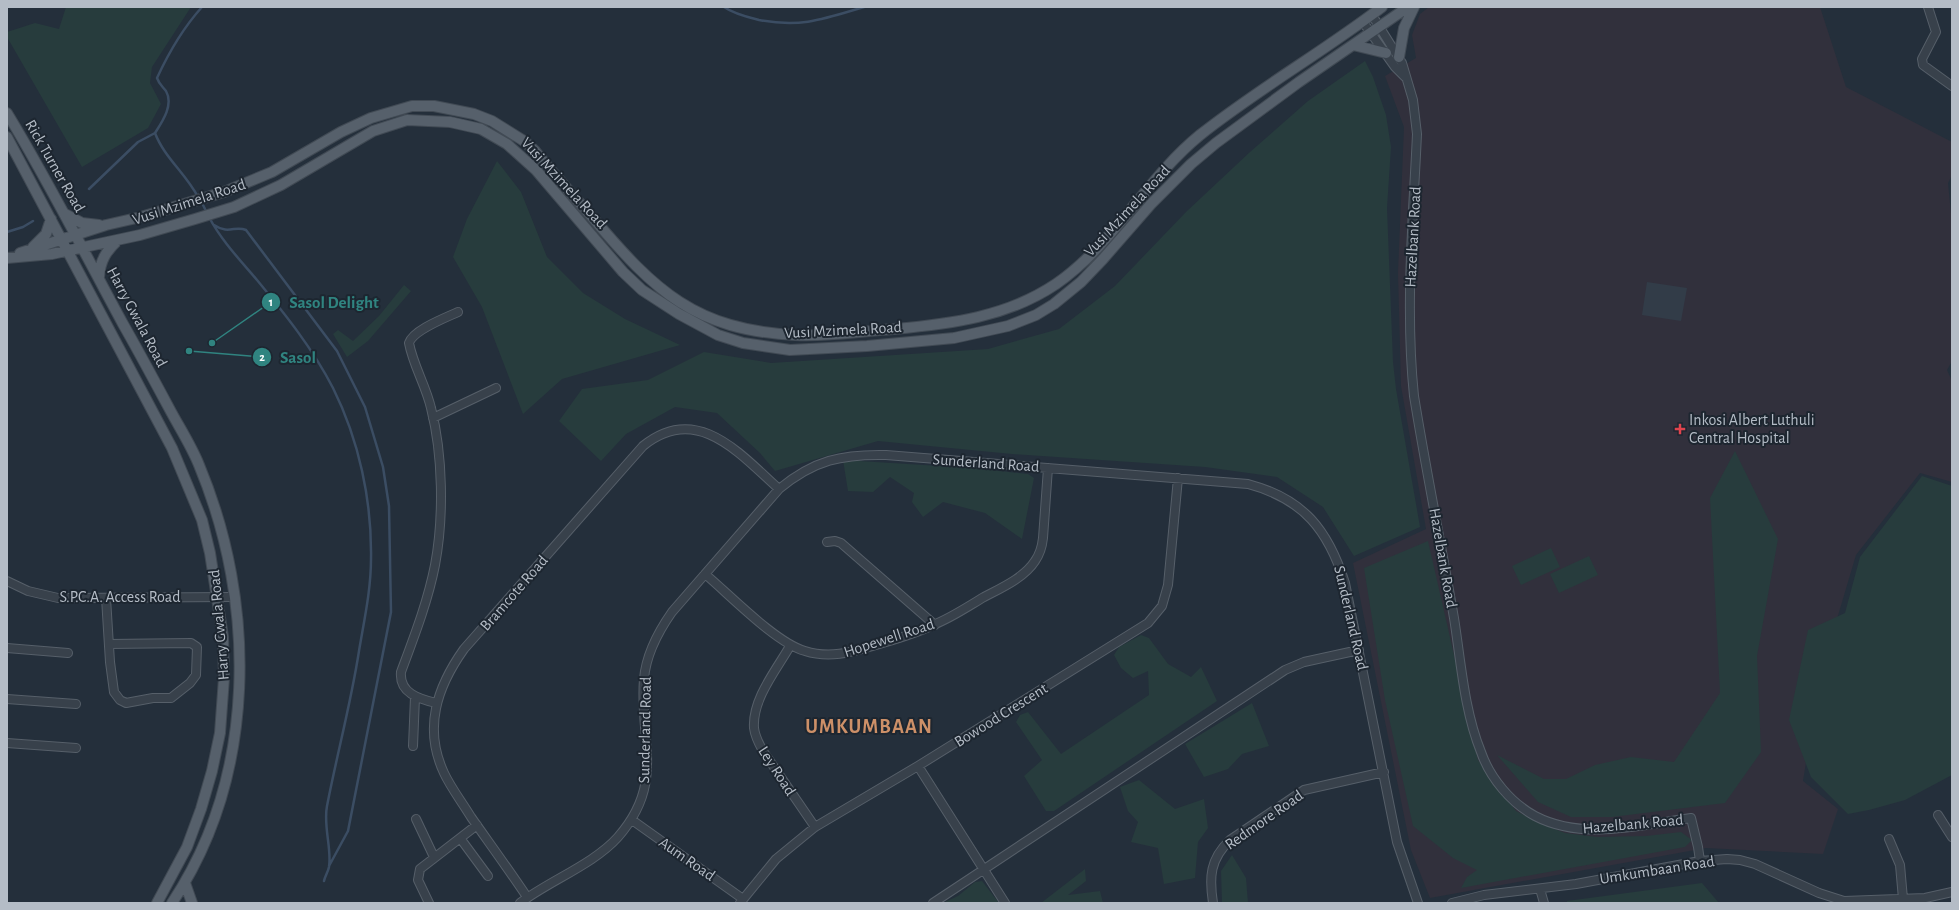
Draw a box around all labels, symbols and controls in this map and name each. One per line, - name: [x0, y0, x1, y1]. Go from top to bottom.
- street label: Rick Turner Road: [22, 117, 88, 215]
- street label: Vusi Mzimela Road: [518, 134, 610, 232]
- street label: Vusi Mzimela Road: [1081, 162, 1173, 260]
- street label: Vusi Mzimela Road: [130, 176, 248, 228]
- street label: Hazelbank Road: [1402, 186, 1424, 288]
- street label: Harry Gwala Road: [103, 264, 170, 370]
- callout: Sasol Delight: [261, 288, 386, 317]
- text: Sasol Delight: [289, 294, 379, 311]
- text: 1: [269, 296, 273, 308]
- street label: Vusi Mzimela Road: [784, 319, 902, 341]
- callout: Sasol: [252, 342, 323, 371]
- text: Sasol: [280, 349, 316, 366]
- text: 2: [259, 351, 265, 363]
- place label: Inkosi Albert Luthuli Central Hospital: [1689, 412, 1815, 446]
- marker: Inkosi Albert Luthuli Central Hospital: [1674, 423, 1686, 435]
- street label: Sunderland Road: [932, 451, 1040, 475]
- street label: Hazelbank Road: [1426, 507, 1460, 609]
- street label: Bramcote Road: [477, 552, 551, 634]
- street label: Sunderland Road: [1331, 564, 1371, 672]
- street label: Harry Gwala Road: [206, 569, 233, 681]
- street label: S.P.C.A. Access Road: [59, 589, 181, 605]
- street label: Hopewell Road: [842, 616, 936, 660]
- street label: Sunderland Road: [636, 676, 654, 784]
- street label: Bowood Crescent: [952, 680, 1050, 750]
- district label: UMKUMBAAN: [805, 717, 933, 737]
- street label: Ley Road: [754, 744, 799, 799]
- street label: Redmore Road: [1222, 787, 1306, 853]
- street label: Hazelbank Road: [1582, 812, 1684, 836]
- street label: Aum Road: [656, 834, 718, 884]
- street label: Umkumbaan Road: [1598, 853, 1716, 887]

